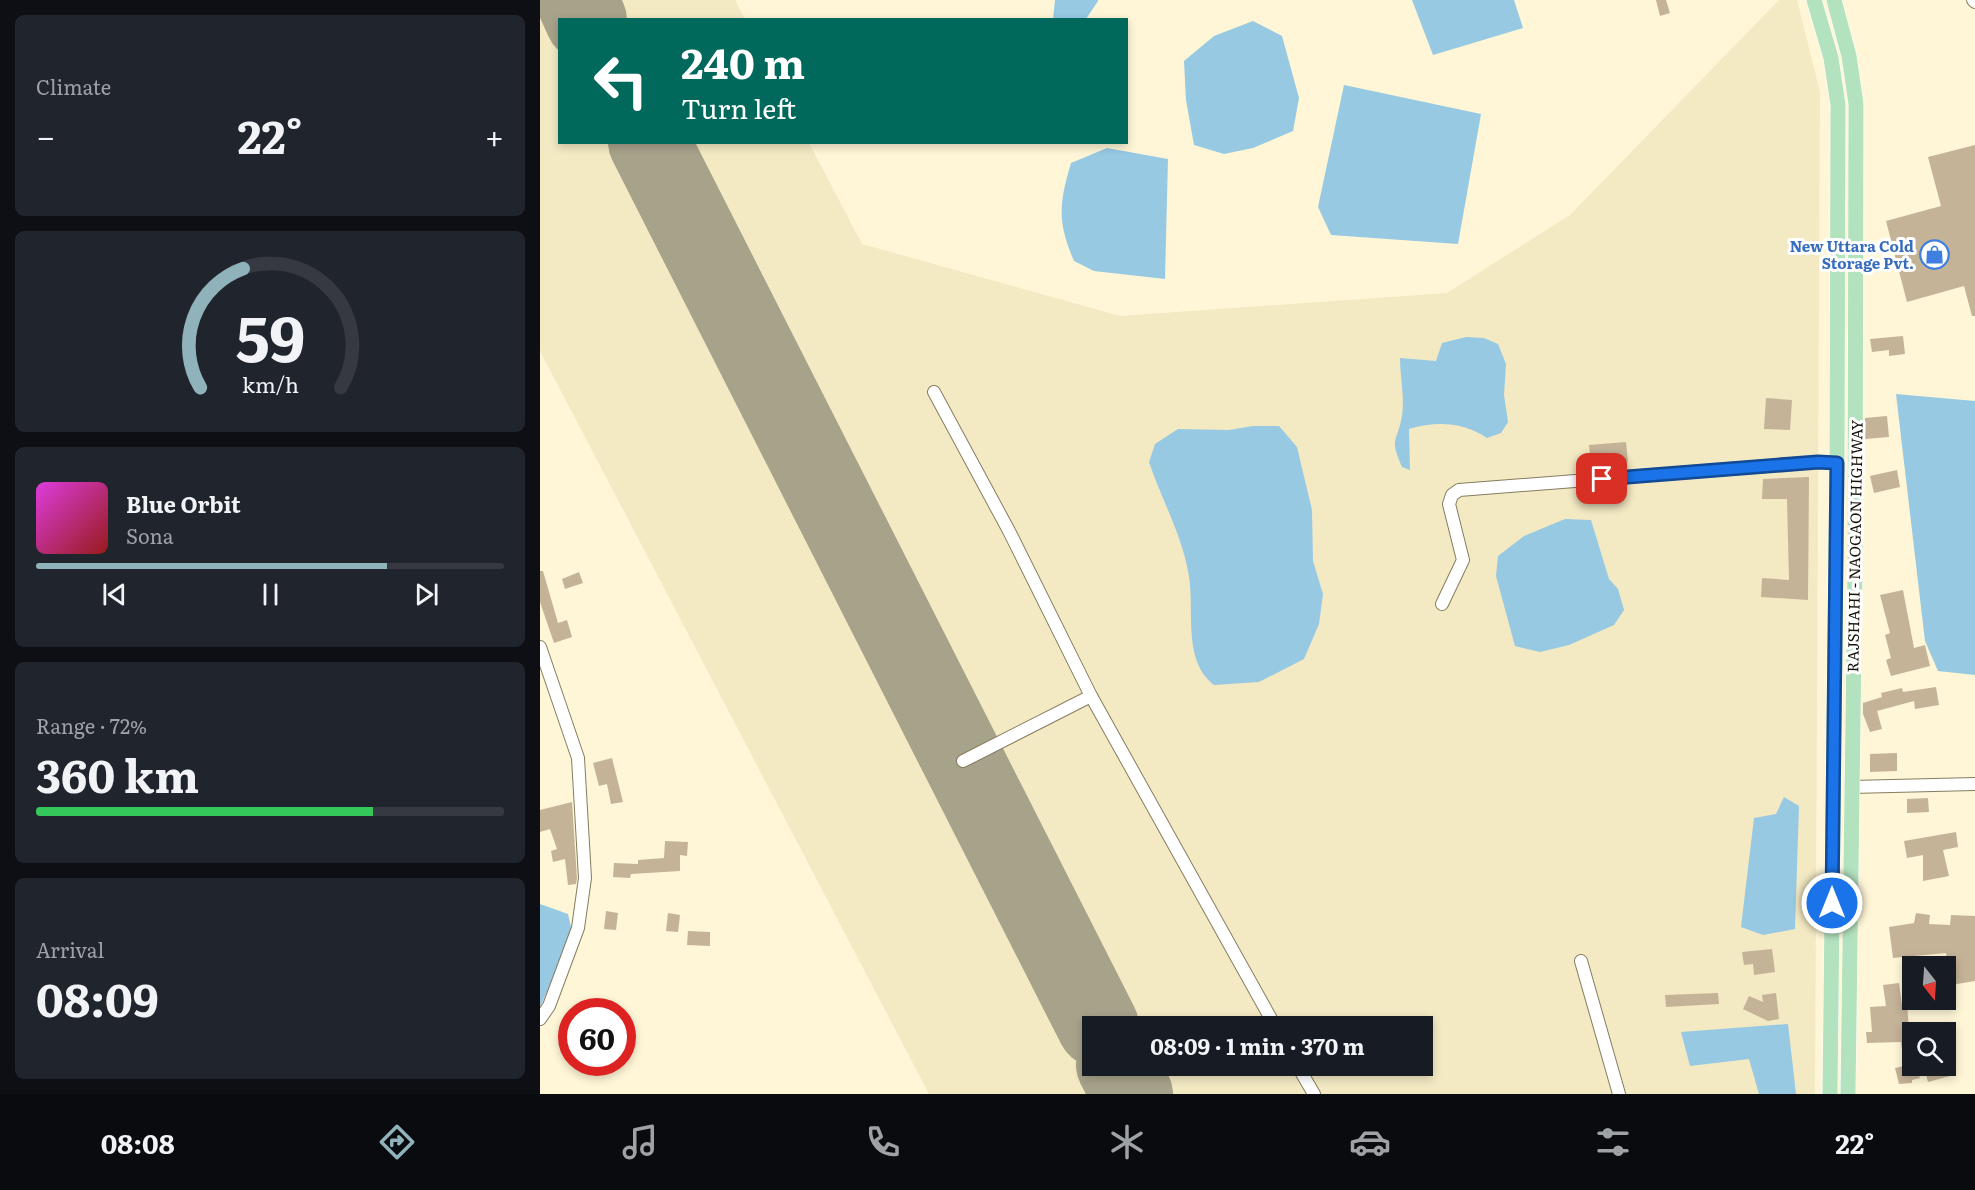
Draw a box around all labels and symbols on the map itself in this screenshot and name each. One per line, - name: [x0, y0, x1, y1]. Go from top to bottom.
- place label: New Uttara Cold Storage Pvt.: [1790, 234, 1914, 274]
- shop icon: New Uttara Cold Storage Pvt.: [1919, 238, 1951, 270]
- street label: RAJSHAHI - NAOGAON HIGHWAY: [1840, 419, 1868, 673]
- pin: [1576, 453, 1627, 504]
- position arrow: [1800, 871, 1864, 935]
- north arrow: [1902, 956, 1956, 1010]
- speed limit sign: 60: [558, 998, 636, 1076]

